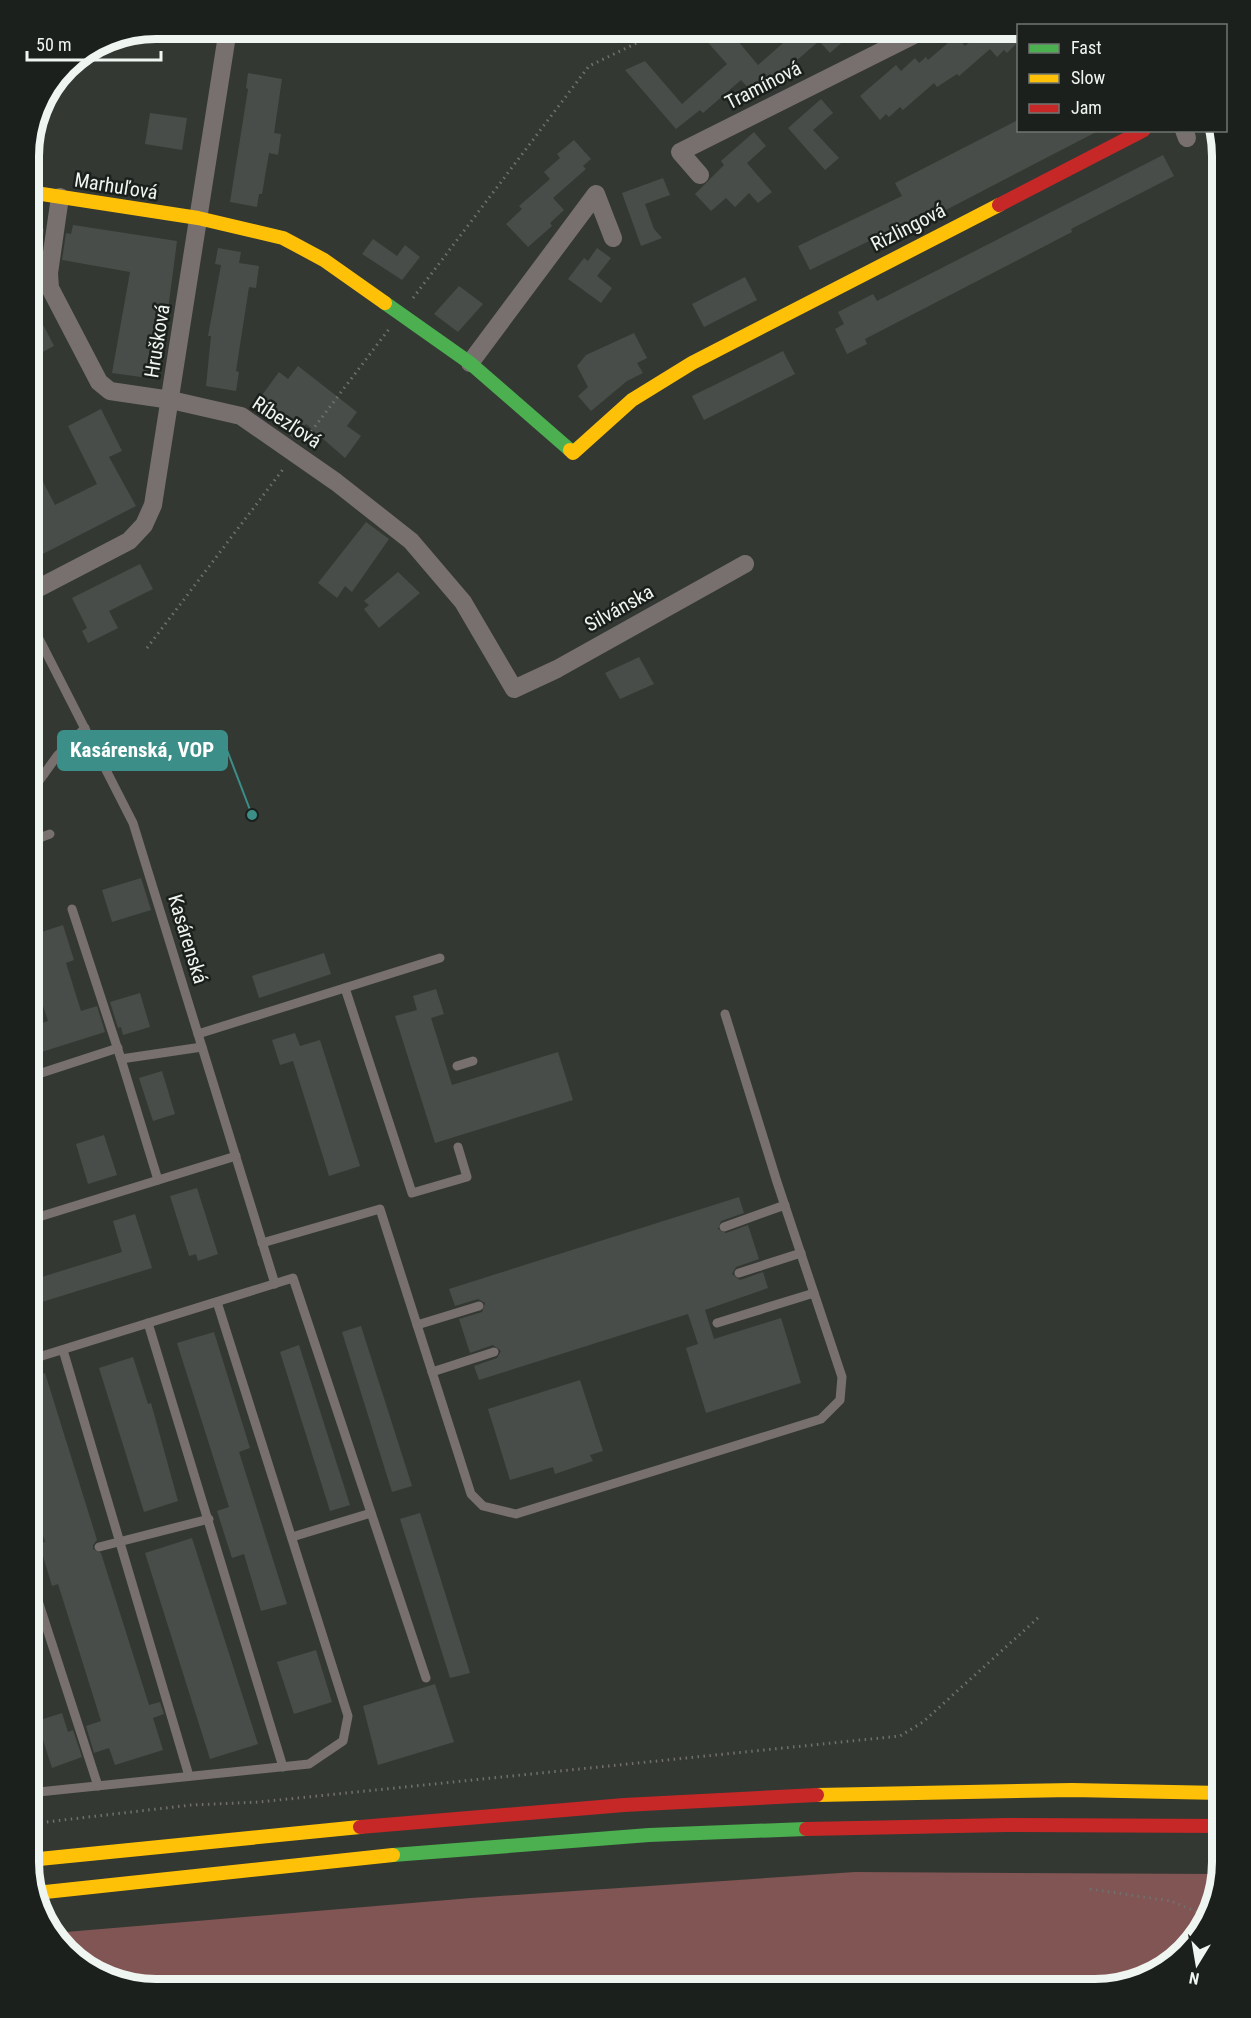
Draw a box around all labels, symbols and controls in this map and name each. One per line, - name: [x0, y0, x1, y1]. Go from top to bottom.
- scale bar: [27, 24, 160, 62]
- legend: [1017, 24, 1227, 132]
- text: 50 m: [36, 34, 71, 55]
- text: Fast: [1071, 37, 1102, 58]
- street label: Tramínová: [721, 56, 805, 114]
- text: Slow: [1071, 67, 1106, 88]
- text: Jam: [1071, 97, 1102, 118]
- street label: Marhuľová: [73, 168, 159, 204]
- street label: Rizlingová: [867, 198, 949, 256]
- street label: Hrušková: [139, 302, 175, 380]
- street label: Ríbezľová: [248, 391, 326, 453]
- street label: Silvánska: [580, 579, 658, 637]
- callout: Kasárenská, VOP: [58, 731, 227, 770]
- text: Kasárenská, VOP: [70, 738, 214, 762]
- street label: Kasárenská: [163, 892, 213, 986]
- north arrow: [1167, 1934, 1227, 1994]
- text: N: [1188, 1968, 1201, 1988]

